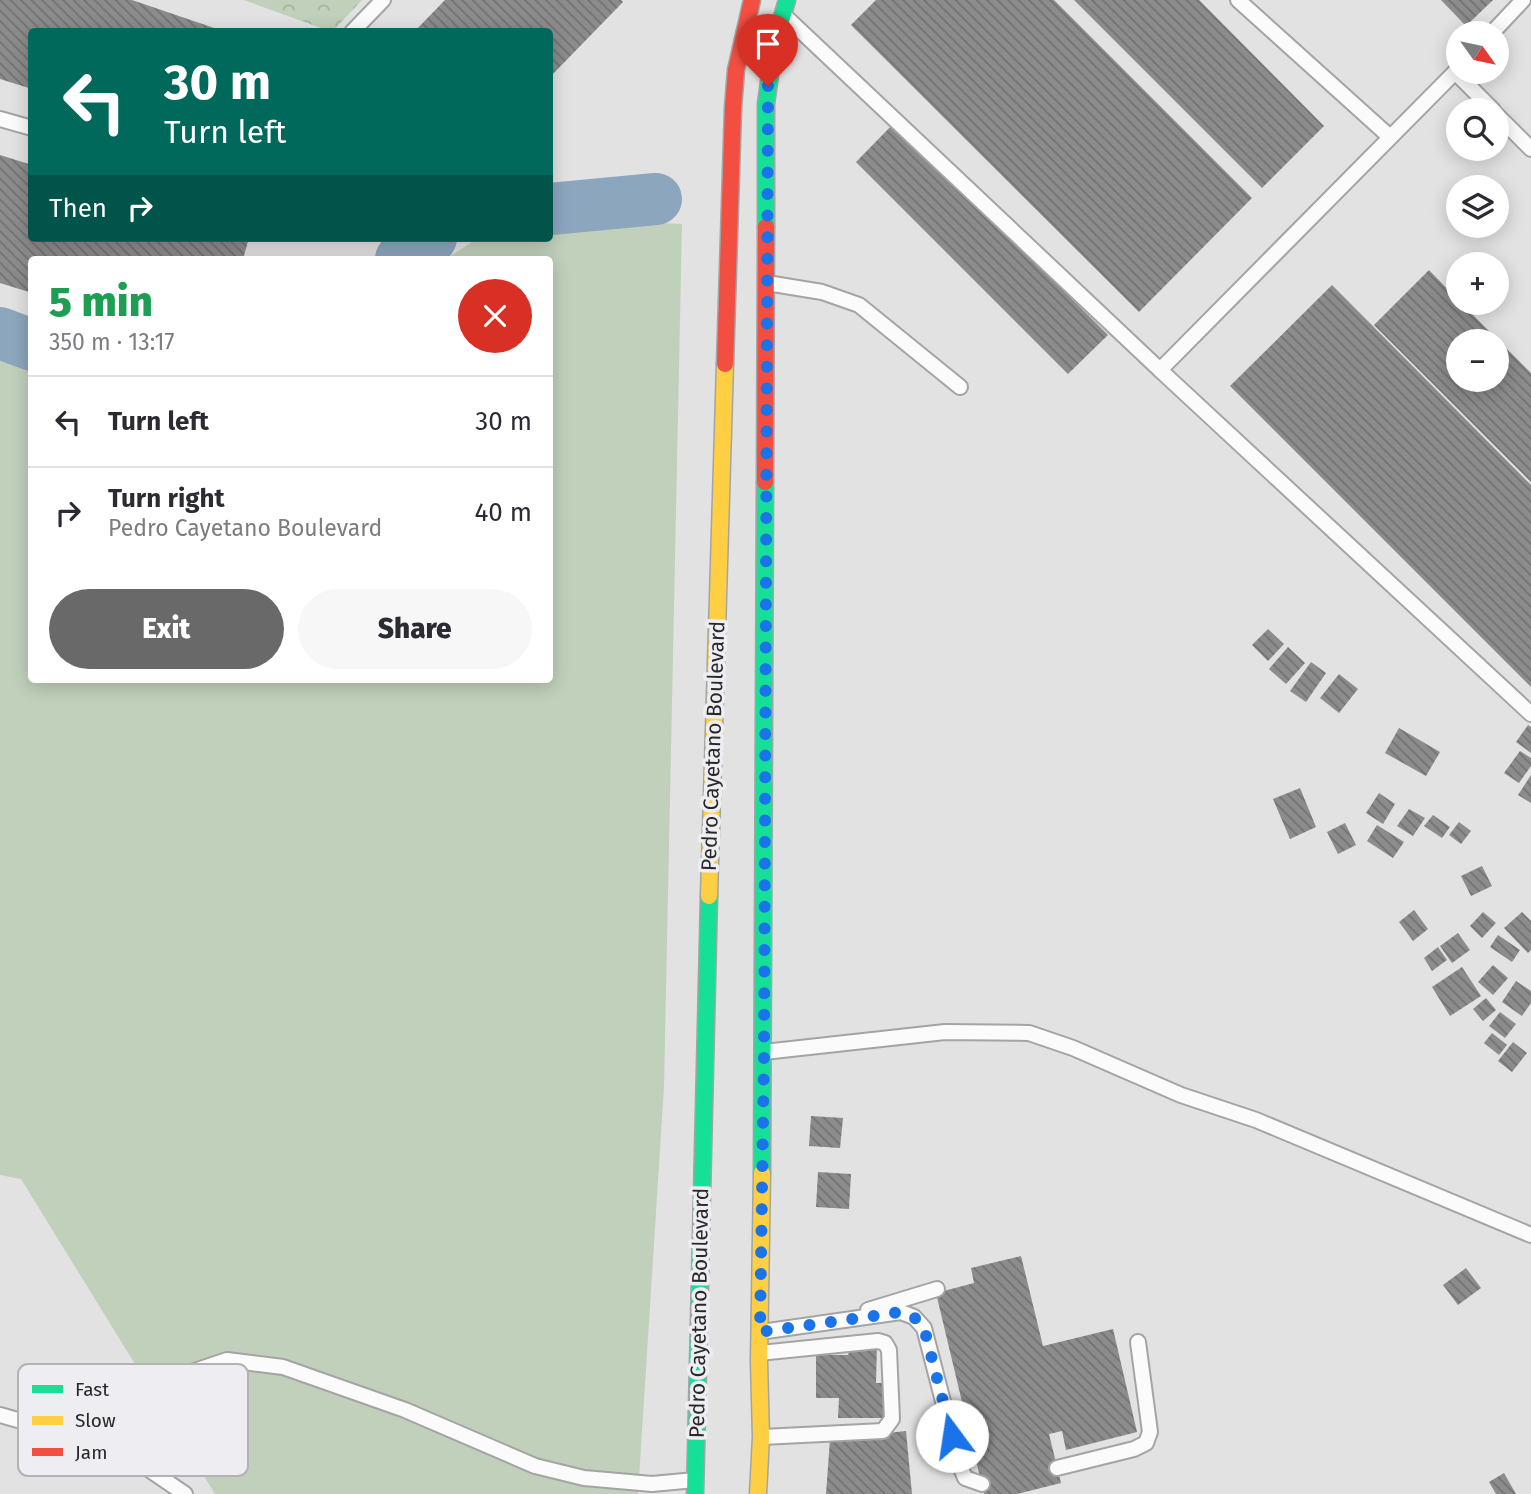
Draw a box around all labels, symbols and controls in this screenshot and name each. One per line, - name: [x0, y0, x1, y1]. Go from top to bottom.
- pin: [738, 14, 798, 86]
- north arrow: [1446, 21, 1508, 84]
- map controls: [1446, 21, 1509, 392]
- icon: arrive: [749, 25, 787, 63]
- text: 30 m: [164, 53, 271, 112]
- icon: left: [49, 56, 140, 147]
- button: search: [1446, 98, 1509, 161]
- text: Turn left: [164, 113, 286, 151]
- button: layers: [1446, 175, 1509, 238]
- icon: right: [121, 189, 159, 227]
- text: Then: [49, 193, 107, 224]
- button: +: [1446, 252, 1509, 315]
- text: 5 min: [49, 277, 153, 327]
- button: close: [458, 279, 532, 353]
- text: 350 m · 13:17: [49, 328, 175, 356]
- button: −: [1446, 329, 1509, 392]
- icon: left: [49, 403, 87, 441]
- text: Turn left: [108, 406, 209, 437]
- text: 30 m: [475, 406, 532, 437]
- text: Turn right: [108, 483, 225, 514]
- icon: right: [49, 494, 87, 532]
- text: 40 m: [474, 497, 532, 528]
- text: Pedro Cayetano Boulevard: [108, 514, 382, 542]
- button: Exit: [49, 589, 284, 669]
- button: Share: [298, 589, 532, 669]
- street label: Pedro Cayetano Boulevard: [696, 620, 730, 872]
- street label: Pedro Cayetano Boulevard: [684, 1188, 714, 1438]
- legend: [18, 1364, 248, 1476]
- text: Fast: [75, 1378, 109, 1401]
- position arrow: [915, 1399, 989, 1473]
- text: Slow: [75, 1409, 116, 1432]
- text: Jam: [75, 1441, 107, 1464]

